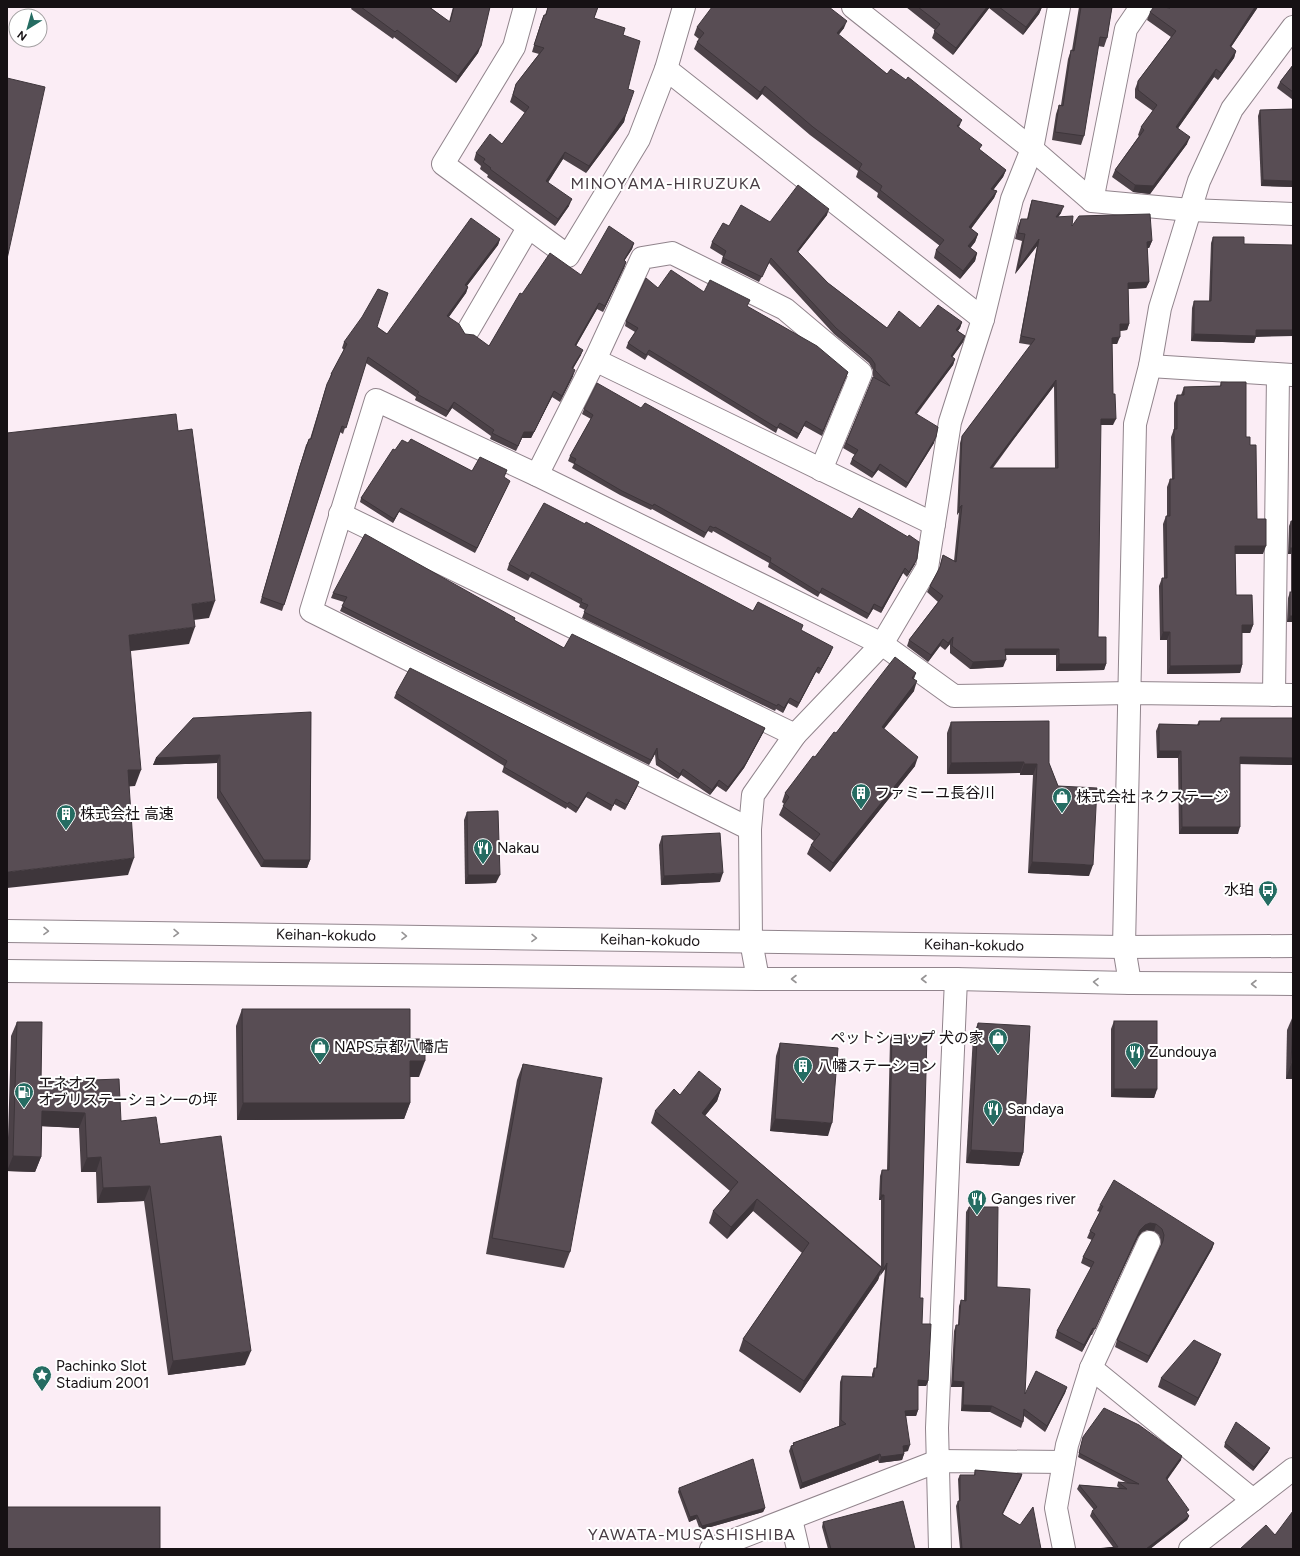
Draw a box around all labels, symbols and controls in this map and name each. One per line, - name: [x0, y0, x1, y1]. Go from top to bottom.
- north arrow: [8, 8, 48, 48]
- text: N: [15, 28, 30, 43]
- district label: MINOYAMA-HIRUZUKA: [571, 174, 761, 193]
- building icon: ファミーユ長谷川: [850, 782, 872, 810]
- place label: ファミーユ長谷川: [875, 784, 995, 802]
- shop icon: 株式会社 ネクステージ: [1051, 786, 1073, 814]
- place label: 株式会社 ネクステージ: [1076, 788, 1229, 806]
- building icon: 株式会社 高速: [55, 803, 77, 831]
- place label: 株式会社 高速: [80, 805, 174, 823]
- restaurant icon: Nakau: [472, 837, 494, 865]
- place label: Nakau: [497, 839, 539, 857]
- bus stop icon: 水珀: [1257, 879, 1279, 907]
- place label: 水珀: [1224, 881, 1254, 899]
- street label: Keihan-kokudo: [276, 925, 377, 945]
- one-way arrow: [43, 927, 49, 935]
- one-way arrow: [173, 929, 179, 937]
- street label: Keihan-kokudo: [600, 930, 701, 950]
- one-way arrow: [401, 932, 407, 940]
- one-way arrow: [531, 934, 537, 942]
- street label: Keihan-kokudo: [924, 935, 1025, 955]
- one-way arrow: [791, 975, 797, 983]
- one-way arrow: [921, 975, 927, 983]
- one-way arrow: [1093, 978, 1099, 987]
- one-way arrow: [1251, 980, 1257, 988]
- shop icon: ペットショップ 犬の家: [987, 1027, 1009, 1055]
- place label: ペットショップ 犬の家: [830, 1029, 984, 1047]
- shop icon: NAPS京都八幡店: [309, 1036, 331, 1064]
- place label: NAPS京都八幡店: [334, 1038, 449, 1056]
- restaurant icon: Zundouya: [1124, 1041, 1146, 1069]
- place label: Zundouya: [1149, 1043, 1217, 1061]
- building icon: 八幡ステーション: [792, 1055, 814, 1083]
- place label: 八幡ステーション: [817, 1057, 937, 1075]
- place label: エネオス オブリステーション一の坪: [38, 1074, 218, 1109]
- fuel station icon: エネオス オブリステーション一の坪: [13, 1081, 35, 1109]
- restaurant icon: Sandaya: [982, 1098, 1004, 1126]
- place label: Sandaya: [1007, 1100, 1064, 1118]
- restaurant icon: Ganges river: [966, 1188, 988, 1216]
- place label: Ganges river: [991, 1190, 1076, 1208]
- place label: Pachinko Slot Stadium 2001: [56, 1357, 149, 1392]
- place icon: Pachinko Slot Stadium 2001: [31, 1364, 53, 1392]
- district label: YAWATA-MUSASHISHIBA: [588, 1525, 796, 1544]

